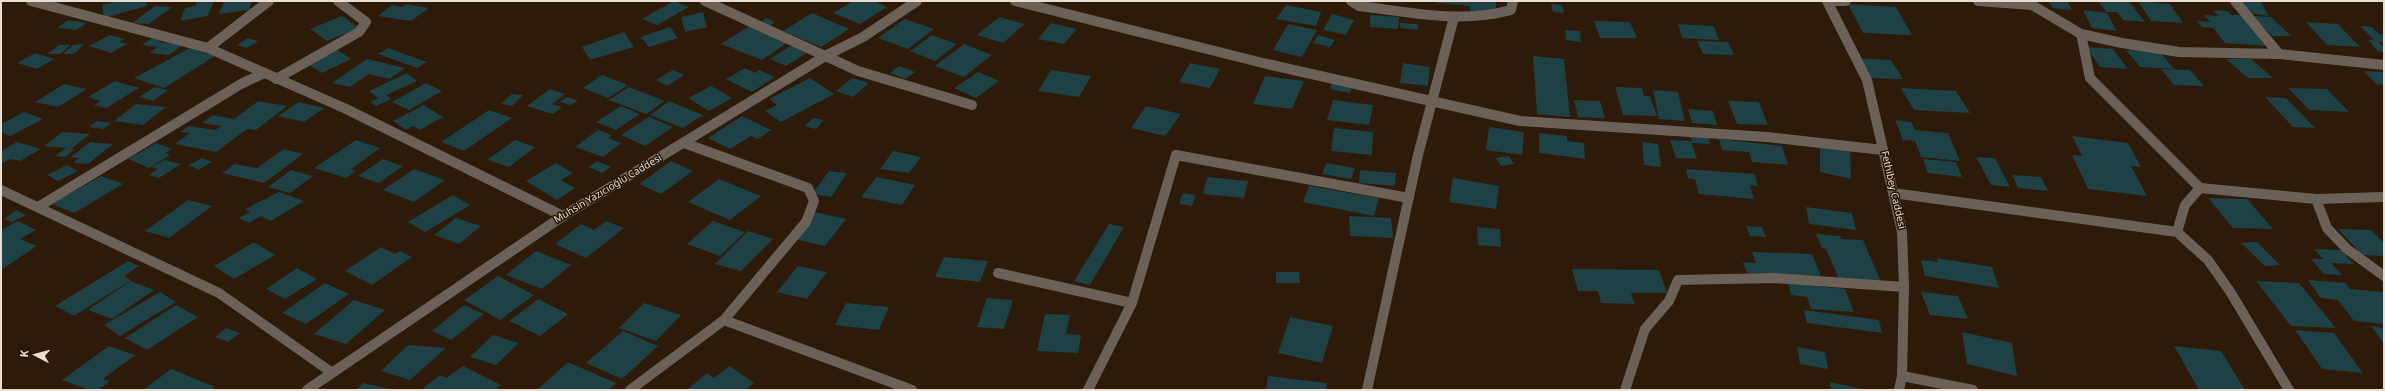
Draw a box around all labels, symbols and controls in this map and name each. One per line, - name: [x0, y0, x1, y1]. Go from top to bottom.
- street label: Fethibey Caddesi: [1878, 150, 1908, 230]
- street label: Muhsin Yazıcıoğlu Caddesi: [552, 152, 664, 226]
- north arrow: [16, 335, 56, 375]
- text: K: [16, 349, 31, 358]

